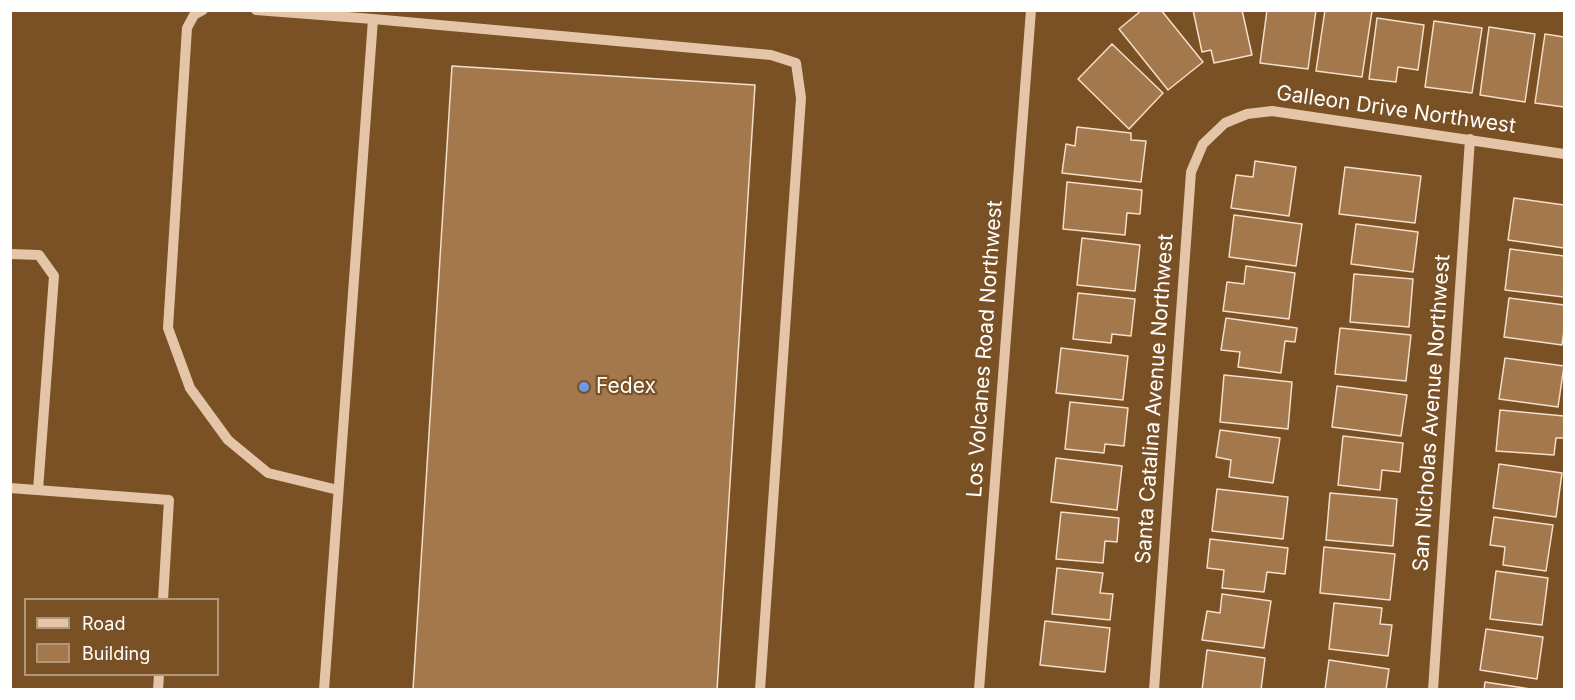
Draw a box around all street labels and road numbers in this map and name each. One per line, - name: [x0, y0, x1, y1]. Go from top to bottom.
- street label: Galleon Drive Northwest: [1275, 81, 1517, 139]
- street label: Los Volcanes Road Northwest: [962, 200, 1008, 498]
- street label: Santa Catalina Avenue Northwest: [1131, 233, 1179, 565]
- street label: San Nicholas Avenue Northwest: [1408, 254, 1456, 572]

